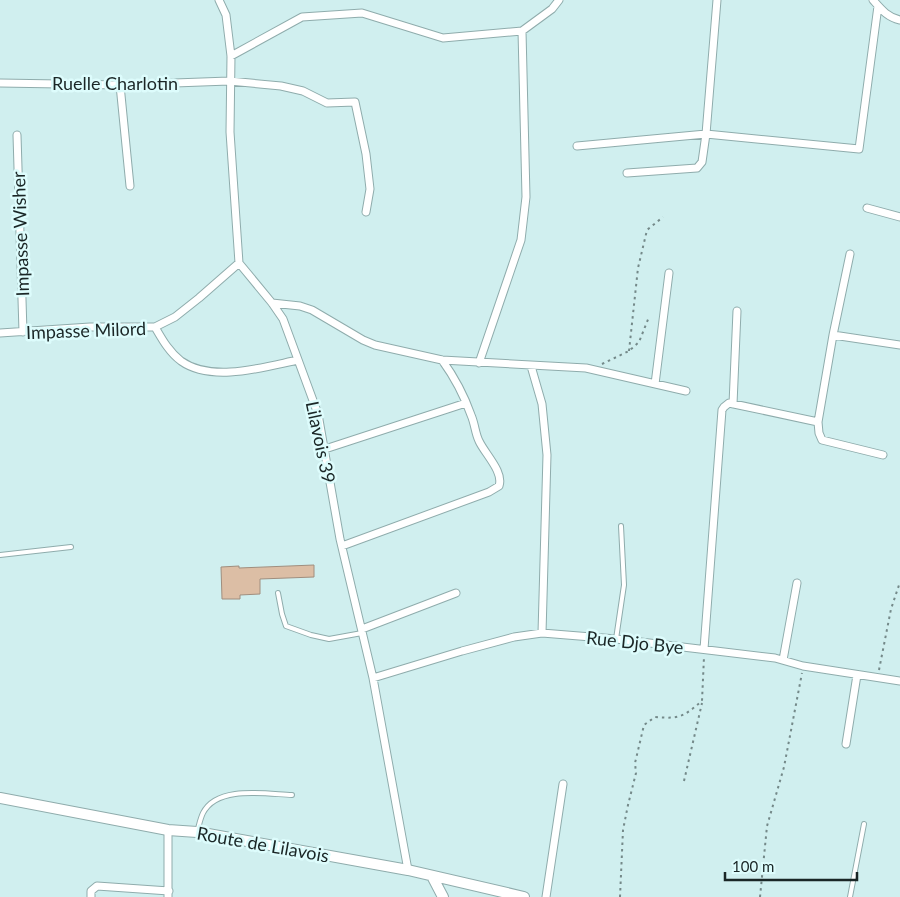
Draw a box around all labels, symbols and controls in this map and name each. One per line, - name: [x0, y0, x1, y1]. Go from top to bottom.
- street label: Ruelle Charlotin: [52, 72, 178, 94]
- street label: Impasse Wisher: [7, 171, 33, 297]
- street label: Impasse Milord: [26, 317, 146, 343]
- street label: Lilavois 39: [302, 399, 340, 485]
- street label: Rue Djo Bye: [585, 626, 685, 658]
- street label: Route de Lilavois: [195, 822, 331, 866]
- scale bar: [725, 850, 858, 882]
- text: 100 m: [732, 857, 774, 875]

